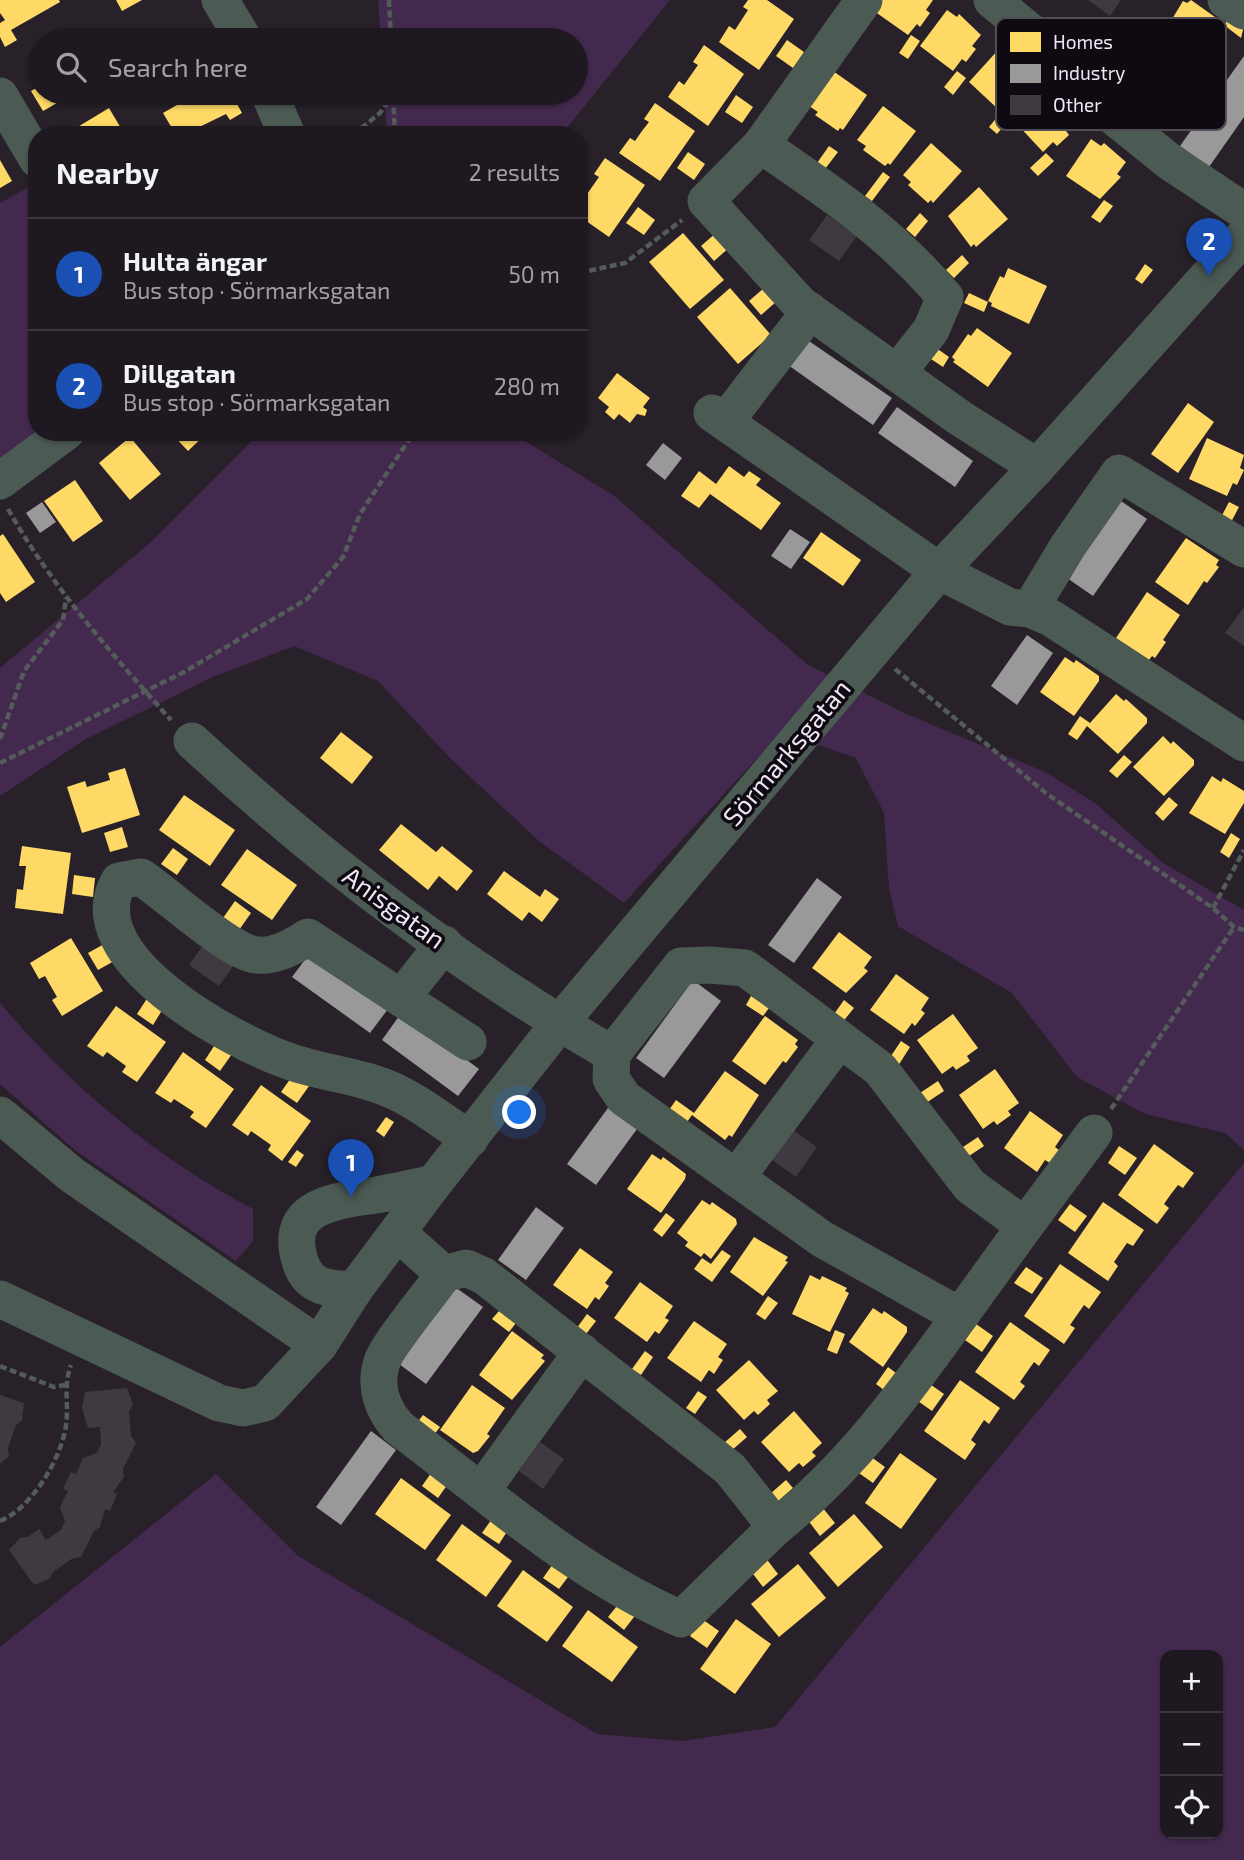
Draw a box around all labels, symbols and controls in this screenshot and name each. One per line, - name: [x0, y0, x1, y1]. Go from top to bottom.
- legend: [996, 18, 1226, 130]
- search box: [28, 28, 588, 105]
- text: Homes: [1053, 30, 1113, 53]
- icon: search: [52, 48, 90, 86]
- text: Search here: [108, 51, 248, 82]
- text: Industry: [1053, 61, 1125, 84]
- text: Other: [1053, 93, 1102, 116]
- text: Nearby: [56, 154, 159, 190]
- text: 2 results: [469, 158, 560, 186]
- pin: 2: [1186, 218, 1232, 276]
- text: Hulta ängar: [123, 245, 267, 276]
- text: 1: [74, 260, 84, 288]
- text: 50 m: [509, 260, 560, 288]
- text: Bus stop · Sörmarksgatan: [123, 276, 390, 304]
- text: Dillgatan: [123, 357, 236, 388]
- text: 2: [72, 372, 86, 400]
- text: 280 m: [494, 372, 560, 400]
- text: Bus stop · Sörmarksgatan: [123, 388, 390, 416]
- street label: Sörmarksgatan: [716, 673, 856, 832]
- street label: Anisgatan: [338, 859, 452, 954]
- your location: [502, 1095, 536, 1129]
- pin: 1: [328, 1139, 374, 1197]
- map controls: [1160, 1650, 1223, 1839]
- button: +: [1160, 1650, 1223, 1713]
- button: −: [1160, 1713, 1223, 1776]
- button: locate: [1160, 1776, 1223, 1839]

